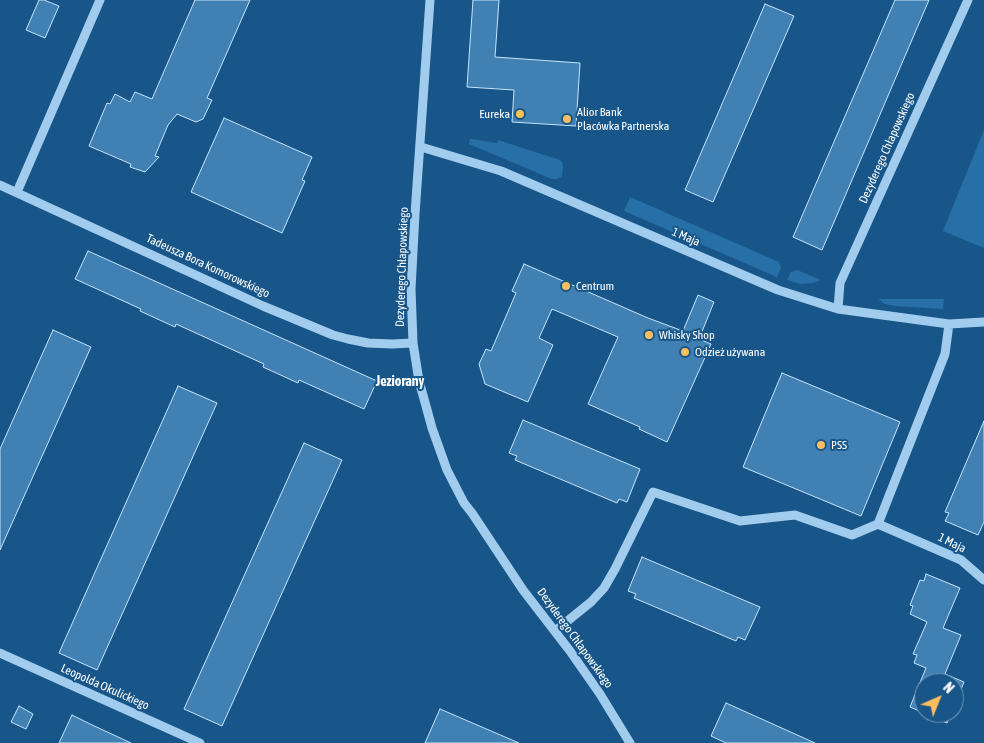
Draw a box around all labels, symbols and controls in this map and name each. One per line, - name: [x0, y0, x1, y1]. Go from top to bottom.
- street label: Dezyderego Chłapowskiego: [856, 90, 918, 206]
- place label: Alior Bank Placówka Partnerska: [577, 105, 669, 133]
- place label: Eureka: [479, 107, 510, 121]
- marker: Eureka: [514, 108, 526, 120]
- marker: Alior Bank Placówka Partnerska: [561, 113, 573, 125]
- street label: Dezyderego Chłapowskiego: [393, 207, 411, 327]
- street label: 1 Maja: [670, 225, 702, 249]
- street label: Tadeusza Bora Komorowskiego: [144, 231, 272, 301]
- place label: Centrum: [576, 279, 614, 293]
- marker: Centrum: [560, 280, 572, 292]
- place label: Whisky Shop: [659, 328, 715, 342]
- marker: Whisky Shop: [643, 329, 655, 341]
- place label: Odzież używana: [695, 345, 765, 359]
- marker: Odzież używana: [679, 346, 691, 358]
- district label: Jeziorany: [376, 374, 424, 390]
- place label: PSS: [831, 438, 847, 452]
- marker: PSS: [815, 439, 827, 451]
- street label: 1 Maja: [936, 530, 968, 556]
- street label: Dezyderego Chłapowskiego: [534, 585, 616, 691]
- street label: Leopolda Okulickiego: [59, 661, 151, 713]
- north arrow: [914, 673, 964, 723]
- text: N: [940, 679, 957, 697]

